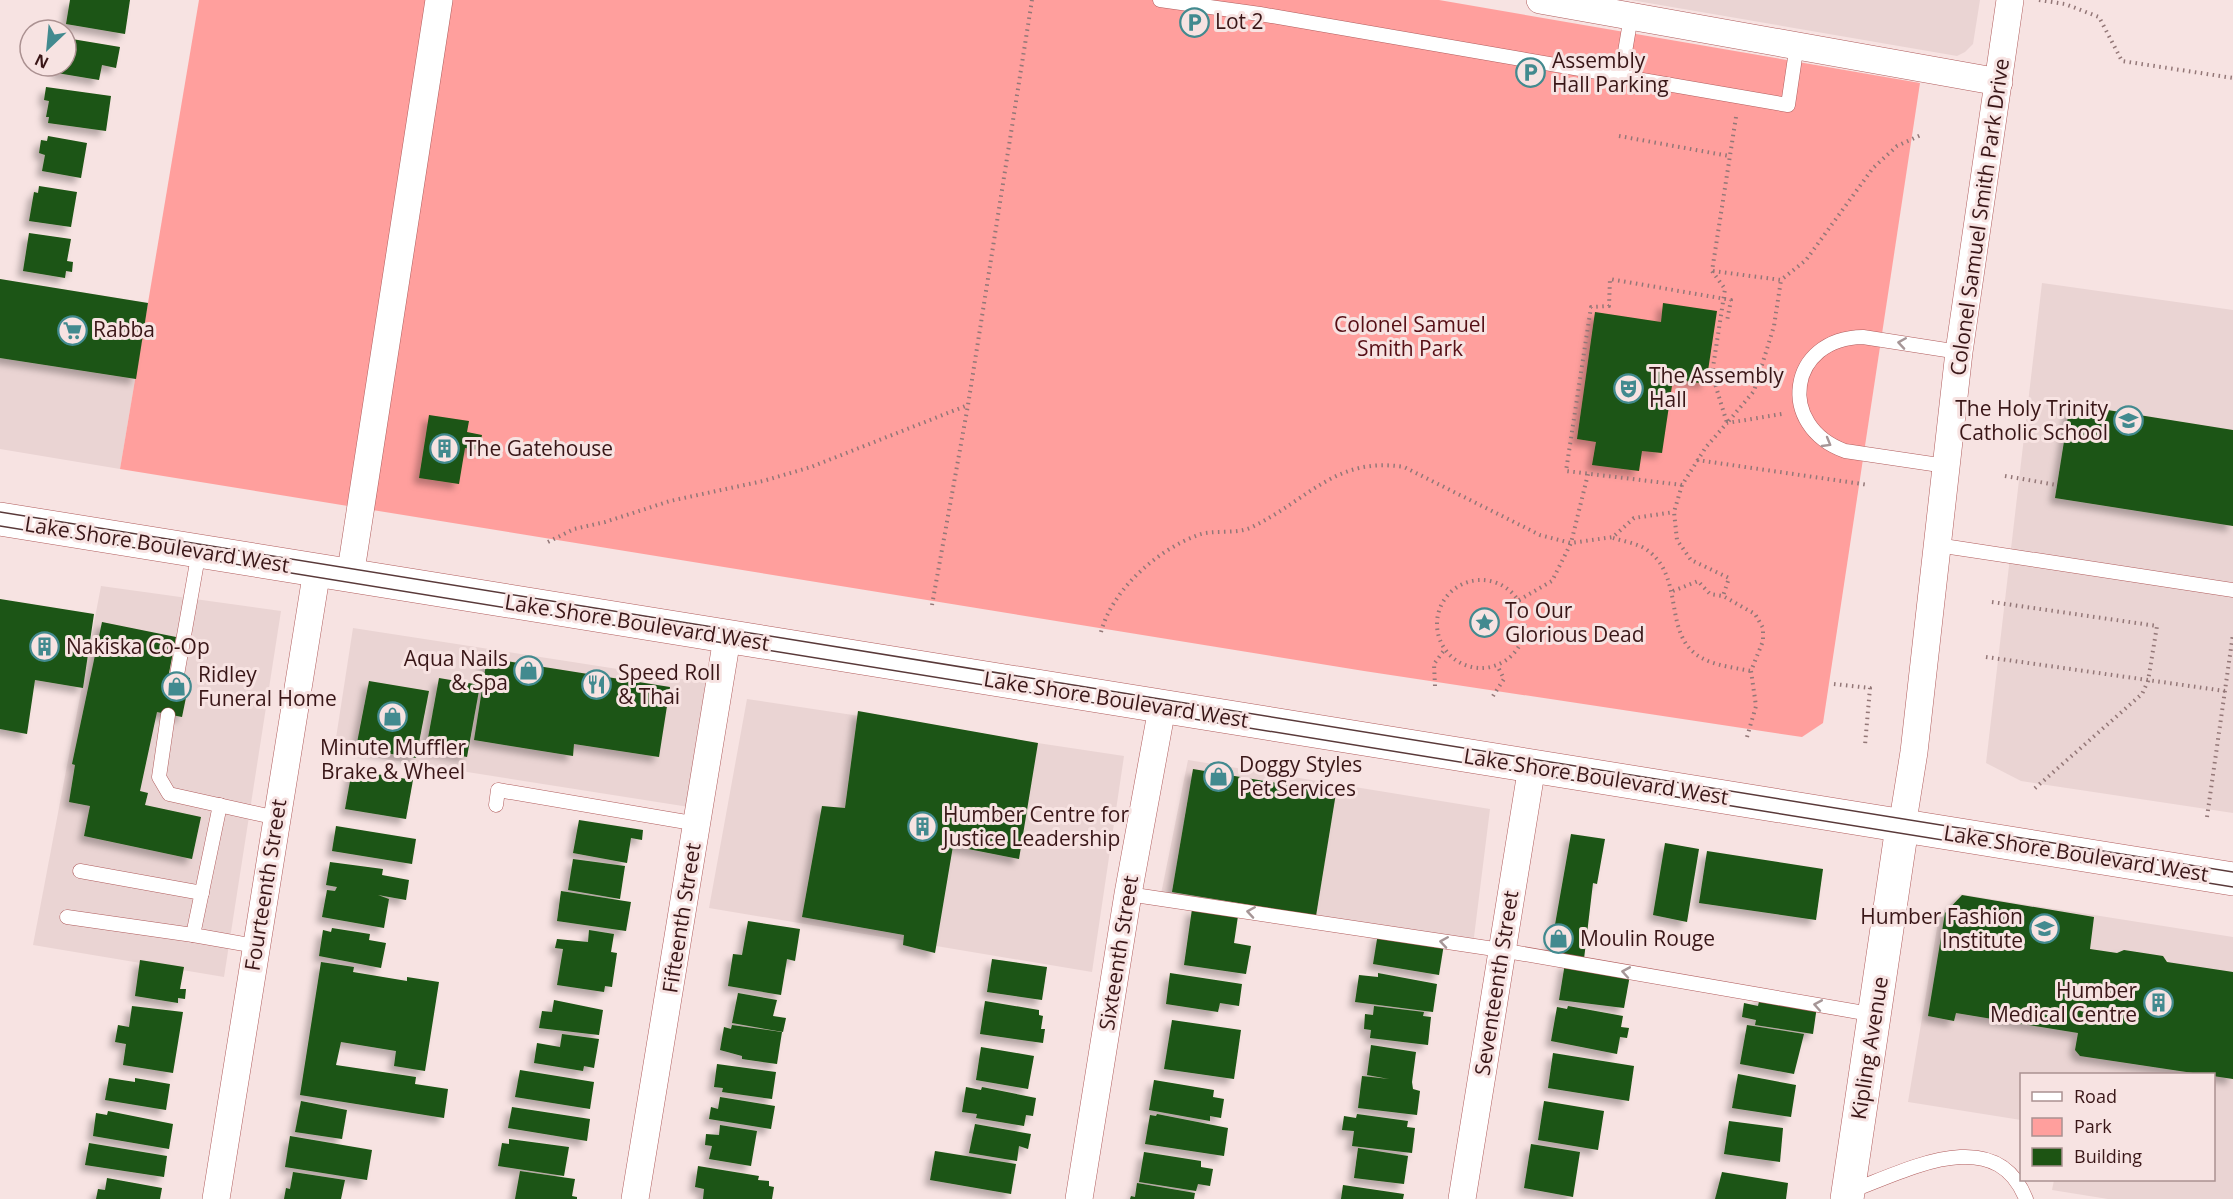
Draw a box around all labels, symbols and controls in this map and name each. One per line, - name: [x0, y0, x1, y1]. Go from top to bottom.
- parking icon: Lot 2: [1178, 6, 1210, 38]
- place label: Lot 2: [1215, 7, 1264, 35]
- north arrow: [18, 18, 78, 78]
- place label: Assembly Hall Parking: [1552, 46, 1669, 98]
- text: N: [31, 49, 52, 74]
- street label: Colonel Samuel Smith Park Drive: [1943, 56, 2015, 377]
- parking icon: Assembly Hall Parking: [1515, 57, 1547, 89]
- park label: Colonel Samuel Smith Park: [1334, 310, 1486, 362]
- supermarket icon: Rabba: [56, 314, 88, 346]
- place label: Rabba: [93, 315, 155, 343]
- one-way arrow: [1897, 337, 1907, 350]
- place label: The Assembly Hall: [1649, 361, 1784, 413]
- theatre icon: The Assembly Hall: [1612, 372, 1644, 404]
- place label: The Holy Trinity Catholic School: [1955, 394, 2108, 446]
- school or university icon: The Holy Trinity Catholic School: [2113, 405, 2145, 437]
- building icon: The Gatehouse: [428, 433, 460, 465]
- place label: The Gatehouse: [465, 434, 613, 462]
- one-way arrow: [1821, 436, 1832, 447]
- street label: Lake Shore Boulevard West: [23, 509, 292, 579]
- street label: Lake Shore Boulevard West: [503, 587, 772, 657]
- place label: To Our Glorious Dead: [1505, 596, 1645, 648]
- place icon: To Our Glorious Dead: [1468, 607, 1500, 639]
- building icon: Nakiska Co-Op: [29, 631, 61, 663]
- place label: Nakiska Co-Op: [66, 632, 210, 660]
- place label: Aqua Nails & Spa: [404, 644, 508, 696]
- shop icon: Aqua Nails & Spa: [513, 655, 545, 687]
- place label: Speed Roll & Thai: [618, 658, 720, 710]
- place label: Ridley Funeral Home: [198, 660, 337, 712]
- street label: Lake Shore Boulevard West: [982, 664, 1251, 734]
- restaurant icon: Speed Roll & Thai: [581, 669, 613, 701]
- shop icon: Ridley Funeral Home: [161, 671, 193, 703]
- shop icon: Minute Muffler Brake & Wheel: [377, 701, 409, 733]
- place label: Minute Muffler Brake & Wheel: [320, 733, 467, 785]
- street label: Lake Shore Boulevard West: [1462, 741, 1731, 811]
- place label: Doggy Styles Pet Services: [1239, 750, 1362, 802]
- shop icon: Doggy Styles Pet Services: [1202, 761, 1234, 793]
- street label: Fourteenth Street: [238, 797, 292, 973]
- place label: Humber Centre for Justice Leadership: [941, 800, 1129, 852]
- building icon: Humber Centre for Justice Leadership: [906, 811, 938, 843]
- street label: Lake Shore Boulevard West: [1942, 818, 2211, 888]
- street label: Fifteenth Street: [655, 841, 707, 995]
- street label: Sixteenth Street: [1092, 873, 1144, 1032]
- street label: Seventeenth Street: [1468, 888, 1524, 1077]
- place label: Humber Fashion Institute: [1860, 902, 2023, 954]
- one-way arrow: [1246, 907, 1255, 919]
- school or university icon: Humber Fashion Institute: [2028, 913, 2060, 945]
- shop icon: Moulin Rouge: [1543, 923, 1575, 955]
- place label: Moulin Rouge: [1580, 924, 1715, 952]
- one-way arrow: [1439, 936, 1448, 948]
- one-way arrow: [1621, 966, 1630, 978]
- street label: Kipling Avenue: [1844, 974, 1894, 1121]
- place label: Humber Medical Centre: [1990, 976, 2137, 1028]
- building icon: Humber Medical Centre: [2142, 987, 2174, 1019]
- one-way arrow: [1813, 999, 1823, 1012]
- legend: [2020, 1073, 2215, 1181]
- text: Road: [2074, 1084, 2117, 1108]
- text: Park: [2074, 1114, 2112, 1138]
- text: Building: [2074, 1144, 2142, 1168]

